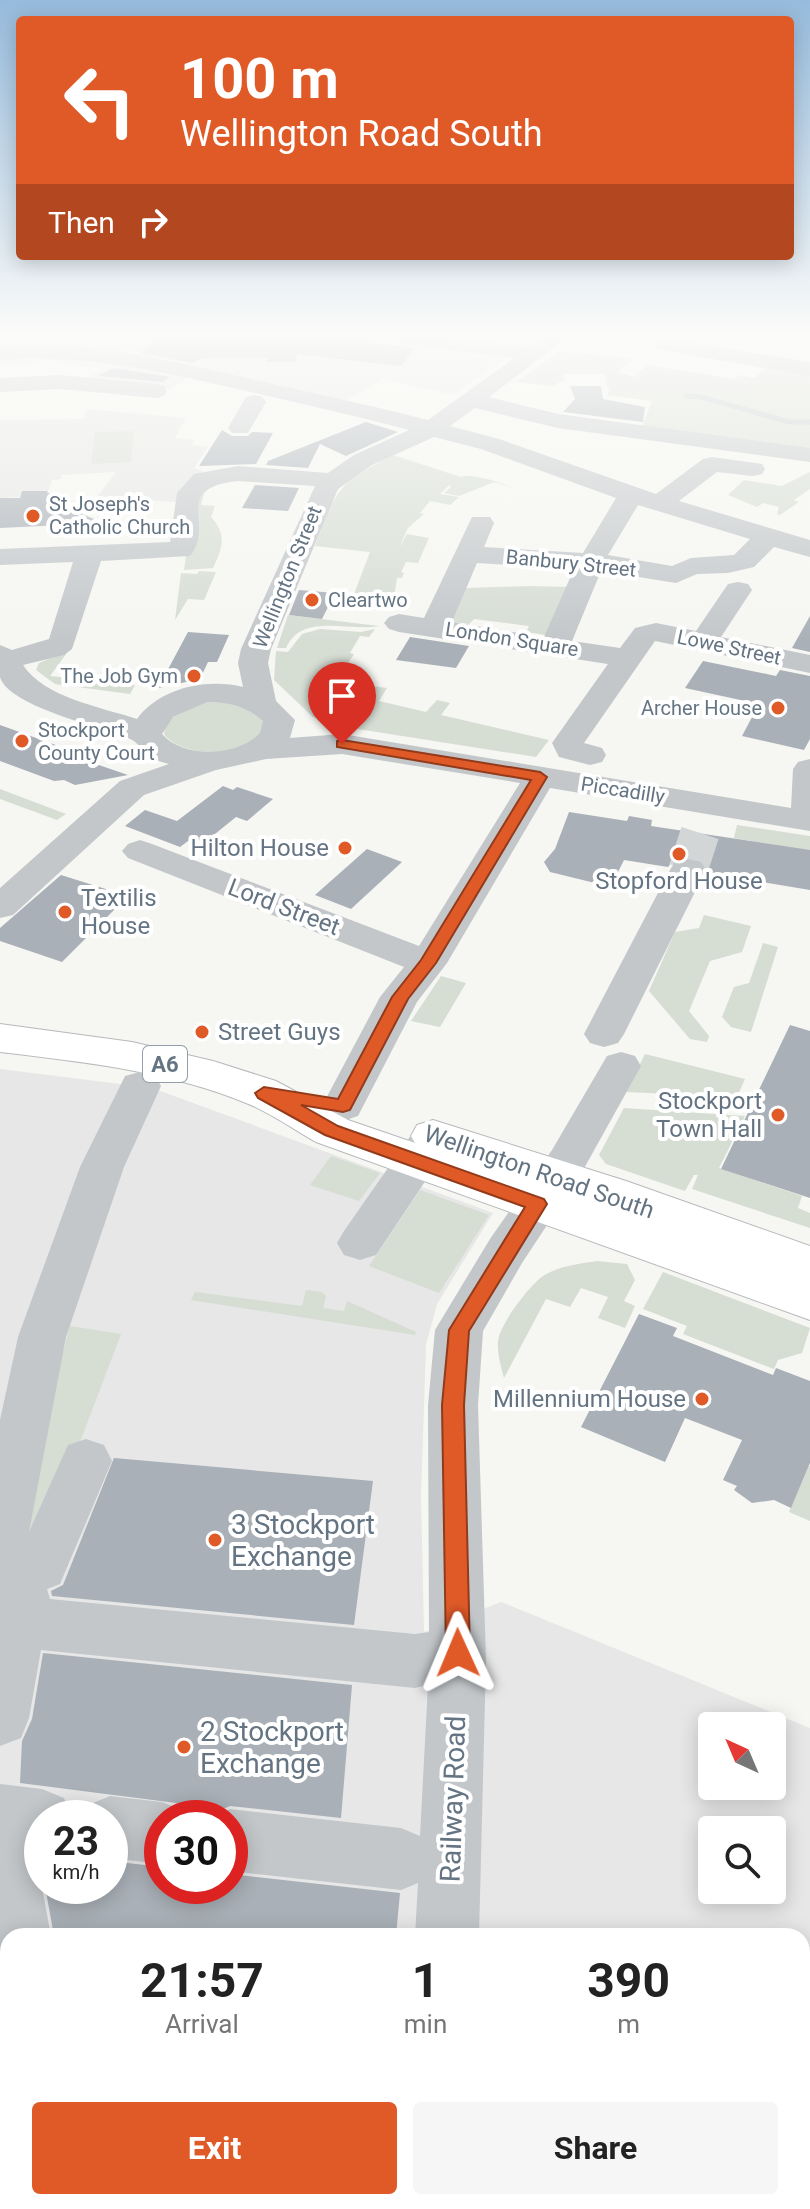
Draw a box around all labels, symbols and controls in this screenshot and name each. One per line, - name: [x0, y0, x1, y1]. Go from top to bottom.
- text: 100 m: [180, 46, 339, 112]
- icon: left: [48, 48, 152, 152]
- text: Wellington Road South: [180, 113, 543, 155]
- icon: right: [131, 200, 175, 244]
- text: Then: [48, 205, 115, 240]
- place label: St Joseph's Catholic Church: [49, 492, 190, 539]
- street label: Wellington Street: [248, 502, 326, 652]
- marker: St Joseph's Catholic Church: [24, 507, 42, 525]
- street label: Banbury Street: [505, 544, 637, 582]
- place label: Cleartwo: [328, 588, 408, 612]
- marker: Cleartwo: [303, 591, 321, 609]
- street label: London Square: [444, 617, 580, 661]
- street label: Lowe Street: [675, 624, 783, 670]
- pin: [308, 662, 376, 744]
- place label: The Job Gym: [60, 664, 178, 688]
- marker: The Job Gym: [185, 667, 203, 685]
- icon: arrive: [320, 674, 364, 718]
- place label: Archer House: [641, 696, 762, 720]
- marker: Archer House: [769, 699, 787, 717]
- place label: Stockport County Court: [38, 718, 155, 765]
- marker: Stockport County Court: [13, 732, 31, 750]
- street label: Piccadilly: [579, 772, 667, 809]
- place label: Hilton House: [191, 834, 329, 862]
- marker: Hilton House: [336, 839, 354, 857]
- marker: Stopford House: [670, 845, 688, 863]
- place label: Stopford House: [595, 867, 763, 895]
- street label: Lord Street: [224, 873, 344, 941]
- place label: Textilis House: [81, 884, 157, 940]
- marker: Textilis House: [56, 903, 74, 921]
- place label: Street Guys: [218, 1018, 341, 1046]
- marker: Street Guys: [193, 1023, 211, 1041]
- road number: A6: [143, 1046, 187, 1082]
- place label: Stockport Town Hall: [656, 1087, 762, 1143]
- marker: Stockport Town Hall: [769, 1106, 787, 1124]
- street label: Wellington Road South: [420, 1119, 658, 1225]
- place label: Millennium House: [493, 1385, 686, 1413]
- marker: Millennium House: [693, 1390, 711, 1408]
- place label: 3 Stockport Exchange: [231, 1508, 375, 1573]
- marker: 3 Stockport Exchange: [206, 1531, 224, 1549]
- position arrow: [416, 1611, 500, 1695]
- north arrow: [698, 1712, 786, 1800]
- map controls: [698, 1712, 786, 1904]
- place label: 2 Stockport Exchange: [200, 1715, 344, 1780]
- street label: Railway Road: [434, 1715, 472, 1883]
- marker: 2 Stockport Exchange: [175, 1738, 193, 1756]
- speed limit sign: 30: [144, 1800, 248, 1904]
- button: search: [698, 1816, 786, 1904]
- text: 23: [53, 1818, 99, 1865]
- text: km/h: [53, 1860, 99, 1884]
- text: 21:57: [140, 1952, 264, 2009]
- text: 1: [412, 1952, 439, 2009]
- text: 390: [587, 1952, 670, 2009]
- text: Arrival: [165, 2009, 239, 2039]
- text: min: [404, 2009, 447, 2039]
- text: m: [617, 2009, 640, 2039]
- button: Exit: [32, 2102, 397, 2194]
- button: Share: [413, 2102, 778, 2194]

